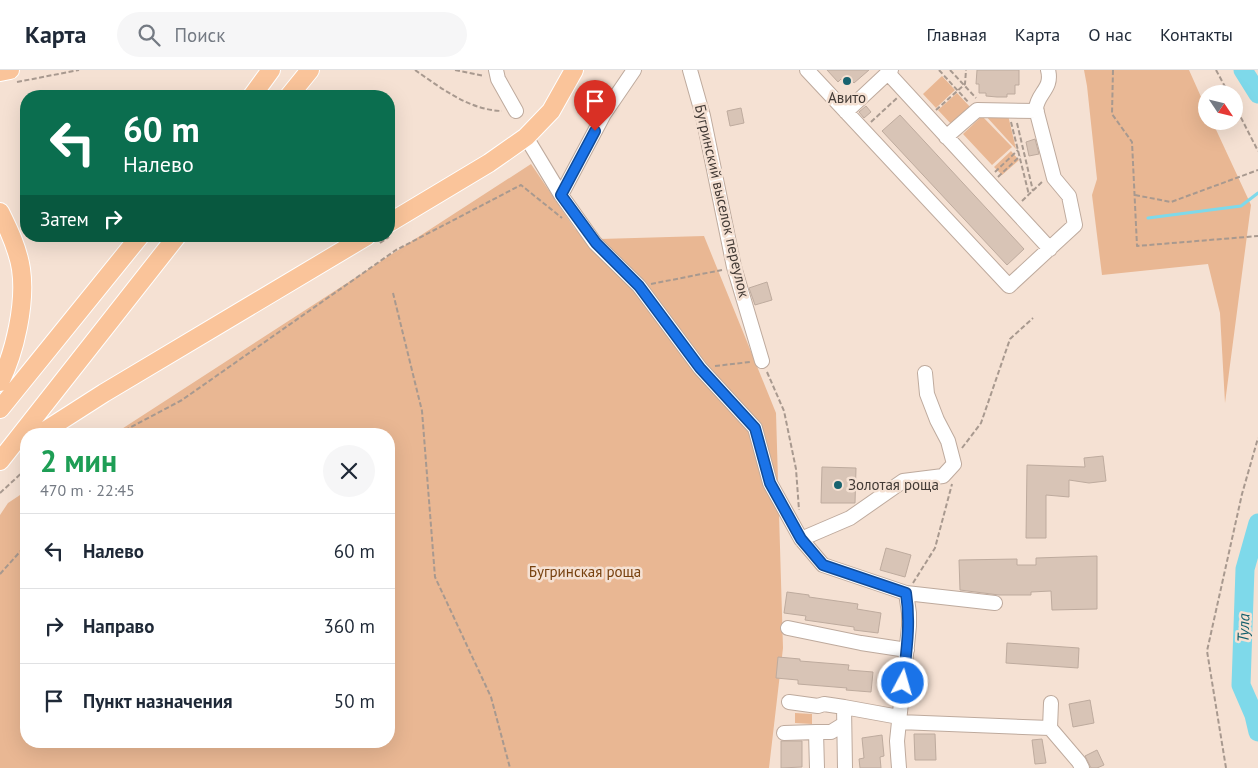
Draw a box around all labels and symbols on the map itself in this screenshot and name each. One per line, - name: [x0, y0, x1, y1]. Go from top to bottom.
- marker: Авито: [841, 75, 853, 87]
- pin: [574, 80, 616, 131]
- north arrow: [1198, 85, 1242, 130]
- place label: Авито: [828, 88, 866, 107]
- street label: Бугринский выселок переулок: [691, 102, 754, 300]
- place label: Золотая роща: [848, 475, 939, 494]
- marker: Золотая роща: [832, 479, 844, 491]
- park label: Бугринская роща: [529, 562, 641, 581]
- water label: Тула: [1232, 613, 1254, 643]
- position arrow: [876, 656, 928, 708]

